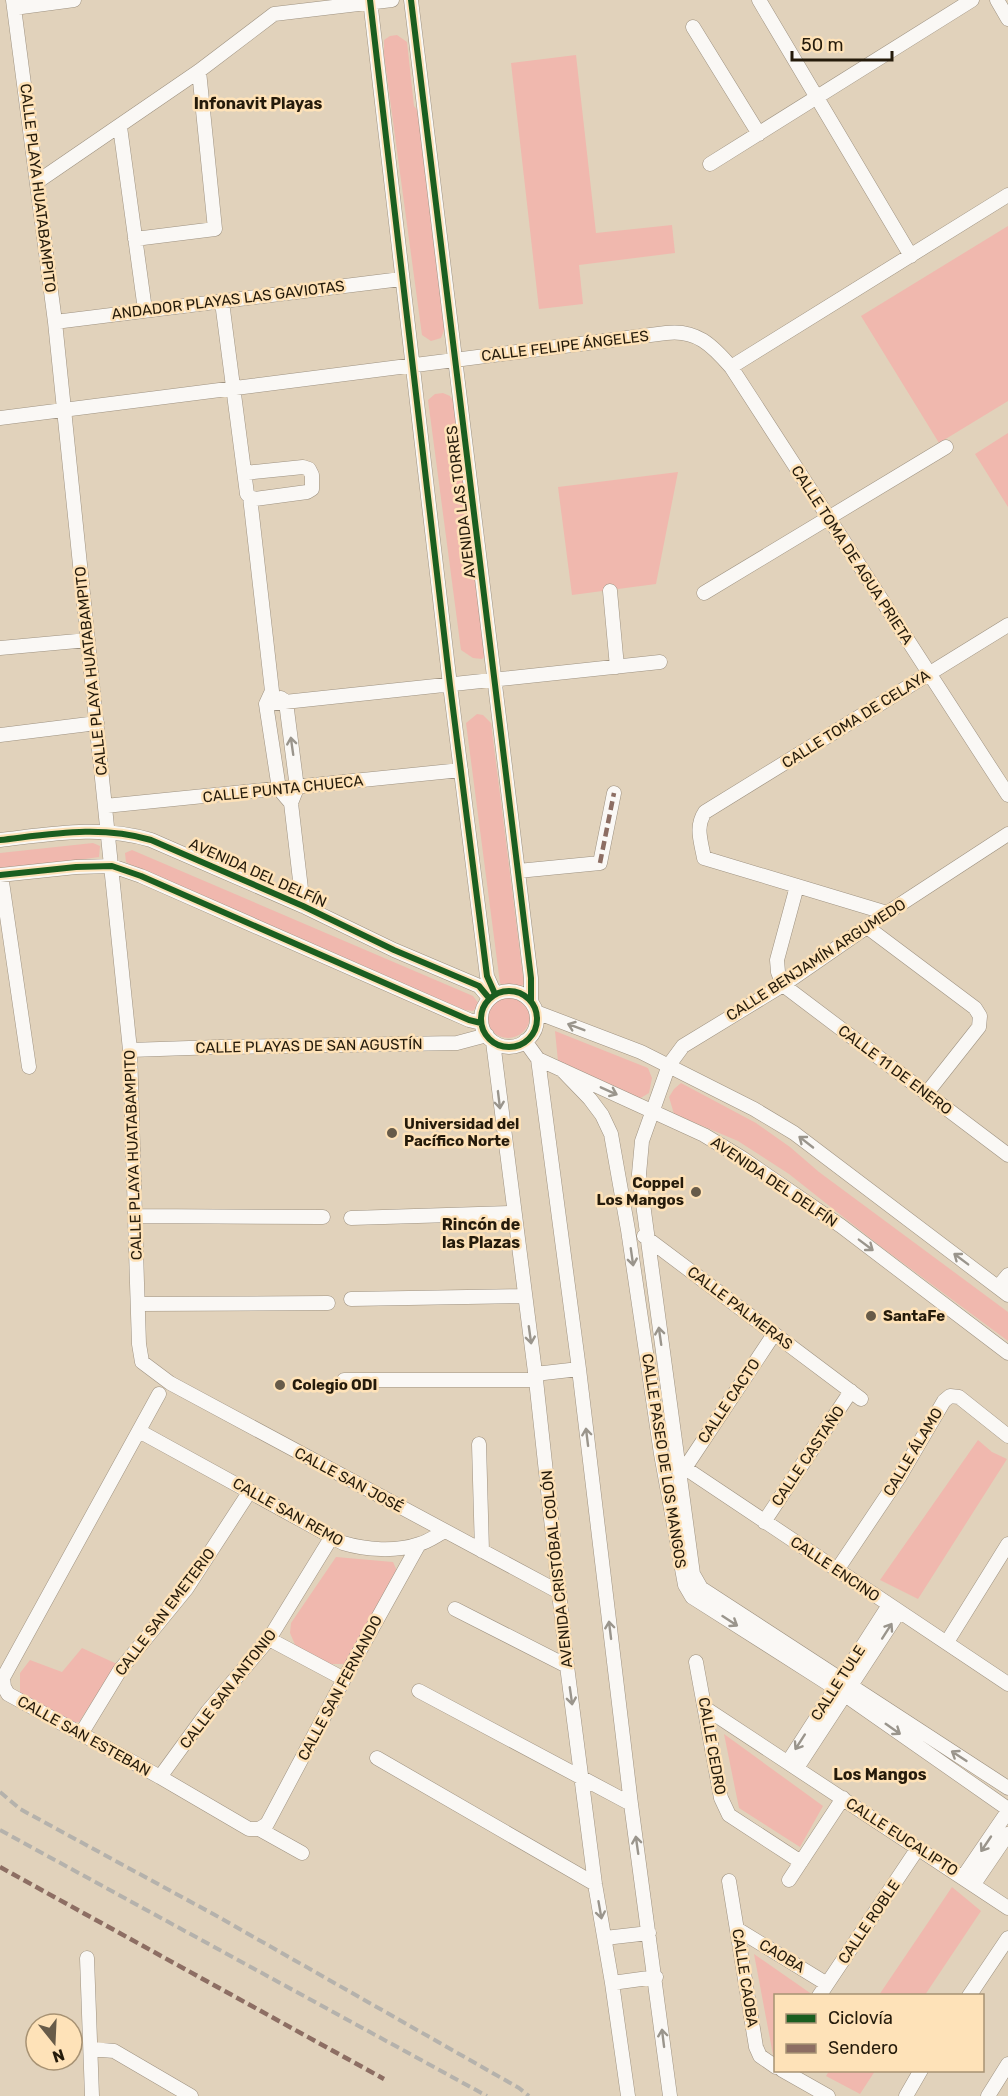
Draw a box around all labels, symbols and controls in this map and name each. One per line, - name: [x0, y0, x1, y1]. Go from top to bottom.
- scale bar: [792, 24, 892, 62]
- text: 50 m: [801, 34, 844, 56]
- street label: CALLE PLAYA HUATABAMPITO: [16, 82, 60, 294]
- district label: Infonavit Playas: [194, 94, 322, 113]
- street label: ANDADOR PLAYAS LAS GAVIOTAS: [110, 277, 346, 323]
- street label: CALLE FELIPE ÁNGELES: [480, 327, 650, 365]
- street label: AVENIDA LAS TORRES: [443, 425, 479, 579]
- street label: CALLE TOMA DE AGUA PRIETA: [787, 462, 917, 648]
- street label: CALLE PLAYA HUATABAMPITO: [71, 565, 111, 777]
- street label: CALLE TOMA DE CELAYA: [779, 666, 933, 772]
- one-way arrow: [286, 737, 297, 756]
- street label: CALLE PUNTA CHUECA: [202, 772, 364, 806]
- street label: AVENIDA DEL DELFÍN: [186, 835, 330, 911]
- street label: CALLE BENJAMÍN ARGUMEDO: [723, 895, 909, 1025]
- one-way arrow: [567, 1021, 585, 1032]
- street label: CALLE 11 DE ENERO: [835, 1021, 955, 1119]
- street label: CALLE PLAYAS DE SAN AGUSTÍN: [195, 1035, 423, 1057]
- street label: CALLE PLAYA HUATABAMPITO: [120, 1050, 146, 1260]
- one-way arrow: [600, 1086, 618, 1098]
- one-way arrow: [494, 1090, 505, 1109]
- place label: Universidad del Pacífico Norte: [404, 1115, 519, 1150]
- marker: Universidad del Pacífico Norte: [385, 1126, 399, 1140]
- street label: AVENIDA DEL DELFÍN: [707, 1133, 841, 1231]
- one-way arrow: [798, 1136, 814, 1148]
- place label: Coppel Los Mangos: [597, 1174, 684, 1209]
- marker: Coppel Los Mangos: [689, 1185, 703, 1199]
- district label: Rincón de las Plazas: [442, 1215, 520, 1252]
- one-way arrow: [857, 1239, 873, 1252]
- one-way arrow: [626, 1246, 637, 1266]
- one-way arrow: [954, 1253, 970, 1266]
- street label: CALLE PALMERAS: [684, 1263, 796, 1353]
- place label: SantaFe: [883, 1307, 945, 1325]
- marker: SantaFe: [864, 1309, 878, 1323]
- one-way arrow: [524, 1325, 535, 1344]
- one-way arrow: [654, 1327, 665, 1347]
- street label: CALLE PASEO DE LOS MANGOS: [638, 1352, 690, 1570]
- street label: CALLE CACTO: [694, 1355, 764, 1447]
- place label: Colegio ODI: [292, 1376, 377, 1394]
- marker: Colegio ODI: [273, 1378, 287, 1392]
- street label: CALLE CASTAÑO: [768, 1403, 848, 1509]
- street label: CALLE ÁLAMO: [880, 1405, 946, 1499]
- one-way arrow: [581, 1427, 592, 1447]
- street label: CALLE SAN JOSÉ: [291, 1444, 407, 1516]
- street label: AVENIDA CRISTÓBAL COLÓN: [538, 1469, 576, 1669]
- street label: CALLE SAN REMO: [229, 1474, 347, 1550]
- street label: CALLE ENCINO: [787, 1533, 883, 1605]
- street label: CALLE SAN EMETERIO: [111, 1545, 219, 1679]
- street label: CALLE SAN FERNANDO: [294, 1612, 386, 1764]
- one-way arrow: [721, 1615, 738, 1627]
- one-way arrow: [604, 1621, 615, 1641]
- one-way arrow: [881, 1623, 893, 1640]
- street label: CALLE SAN ANTONIO: [176, 1626, 280, 1752]
- street label: CALLE TULE: [807, 1642, 869, 1724]
- one-way arrow: [565, 1685, 576, 1705]
- street label: CALLE SAN ESTEBAN: [14, 1692, 154, 1780]
- street label: CALLE CEDRO: [695, 1696, 729, 1796]
- one-way arrow: [884, 1723, 900, 1735]
- one-way arrow: [794, 1733, 806, 1750]
- one-way arrow: [951, 1750, 968, 1762]
- district label: Los Mangos: [833, 1765, 927, 1784]
- street label: CALLE EUCALIPTO: [843, 1794, 961, 1880]
- one-way arrow: [631, 1835, 642, 1855]
- one-way arrow: [979, 1835, 991, 1852]
- street label: CALLE ROBLE: [834, 1877, 904, 1967]
- one-way arrow: [595, 1899, 606, 1919]
- street label: CALLE CAOBA: [728, 1927, 762, 2029]
- street label: CAOBA: [756, 1935, 808, 1977]
- legend: [774, 1994, 984, 2072]
- text: Ciclovía: [828, 2007, 893, 2029]
- north arrow: [24, 2012, 84, 2072]
- one-way arrow: [657, 2029, 668, 2048]
- text: Sendero: [828, 2037, 898, 2059]
- text: N: [50, 2045, 67, 2067]

